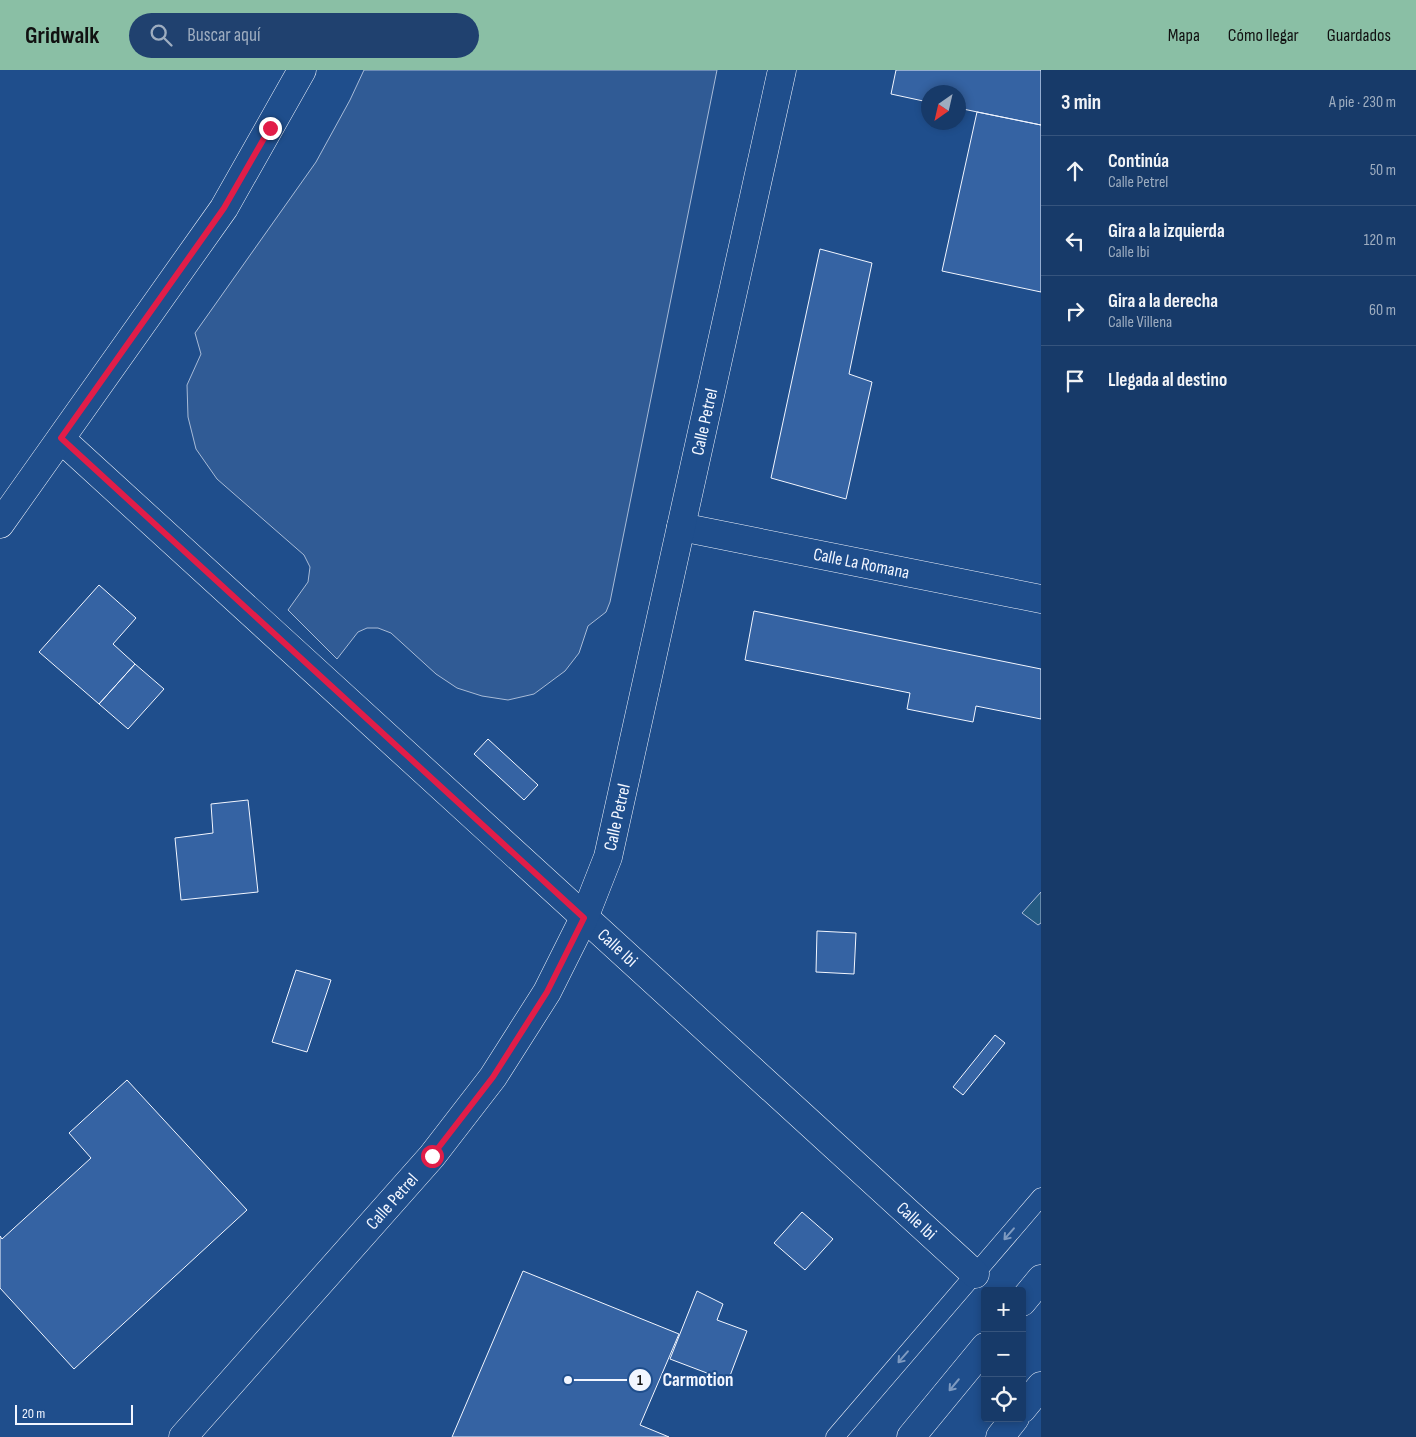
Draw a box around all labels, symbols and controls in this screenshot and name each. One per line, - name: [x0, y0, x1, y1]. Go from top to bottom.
- search box: [129, 13, 479, 58]
- text: Gridwalk: [25, 21, 99, 50]
- icon: search: [147, 21, 175, 49]
- text: Buscar aquí: [187, 24, 260, 47]
- text: Mapa: [1168, 25, 1200, 46]
- text: Cómo llegar: [1228, 25, 1299, 46]
- text: Guardados: [1327, 25, 1391, 46]
- north arrow: [921, 85, 966, 130]
- text: 3 min: [1061, 90, 1101, 115]
- text: A pie · 230 m: [1329, 93, 1396, 112]
- route end: [259, 117, 282, 140]
- text: Continúa: [1108, 150, 1169, 173]
- icon: ahead: [1061, 157, 1089, 185]
- text: 50 m: [1370, 161, 1396, 180]
- text: Calle Petrel: [1108, 173, 1168, 192]
- text: Gira a la izquierda: [1108, 220, 1225, 243]
- icon: left: [1061, 227, 1089, 255]
- text: 120 m: [1364, 231, 1396, 250]
- text: Calle Ibi: [1108, 243, 1149, 262]
- text: Gira a la derecha: [1108, 290, 1218, 313]
- icon: right: [1061, 297, 1089, 325]
- text: 60 m: [1369, 301, 1396, 320]
- text: Calle Villena: [1108, 313, 1172, 332]
- icon: arrive: [1061, 367, 1089, 395]
- text: Llegada al destino: [1108, 369, 1227, 392]
- street label: Calle Petrel: [687, 386, 722, 457]
- street label: Calle La Romana: [812, 543, 911, 583]
- street label: Calle Petrel: [599, 782, 634, 853]
- street label: Calle Ibi: [593, 924, 642, 971]
- route start: [421, 1145, 444, 1168]
- street label: Calle Petrel: [361, 1169, 422, 1234]
- street label: Calle Ibi: [892, 1197, 941, 1244]
- one-way arrow: [1004, 1227, 1015, 1240]
- map controls: [981, 1287, 1026, 1422]
- button: +: [981, 1287, 1026, 1332]
- button: −: [981, 1332, 1026, 1377]
- one-way arrow: [898, 1351, 909, 1364]
- callout: Carmotion: [628, 1363, 744, 1397]
- text: Carmotion: [663, 1369, 733, 1392]
- text: 1: [637, 1371, 643, 1390]
- button: locate: [981, 1377, 1026, 1422]
- one-way arrow: [948, 1378, 959, 1391]
- scale bar: [15, 1402, 132, 1425]
- text: 20 m: [22, 1405, 45, 1422]

